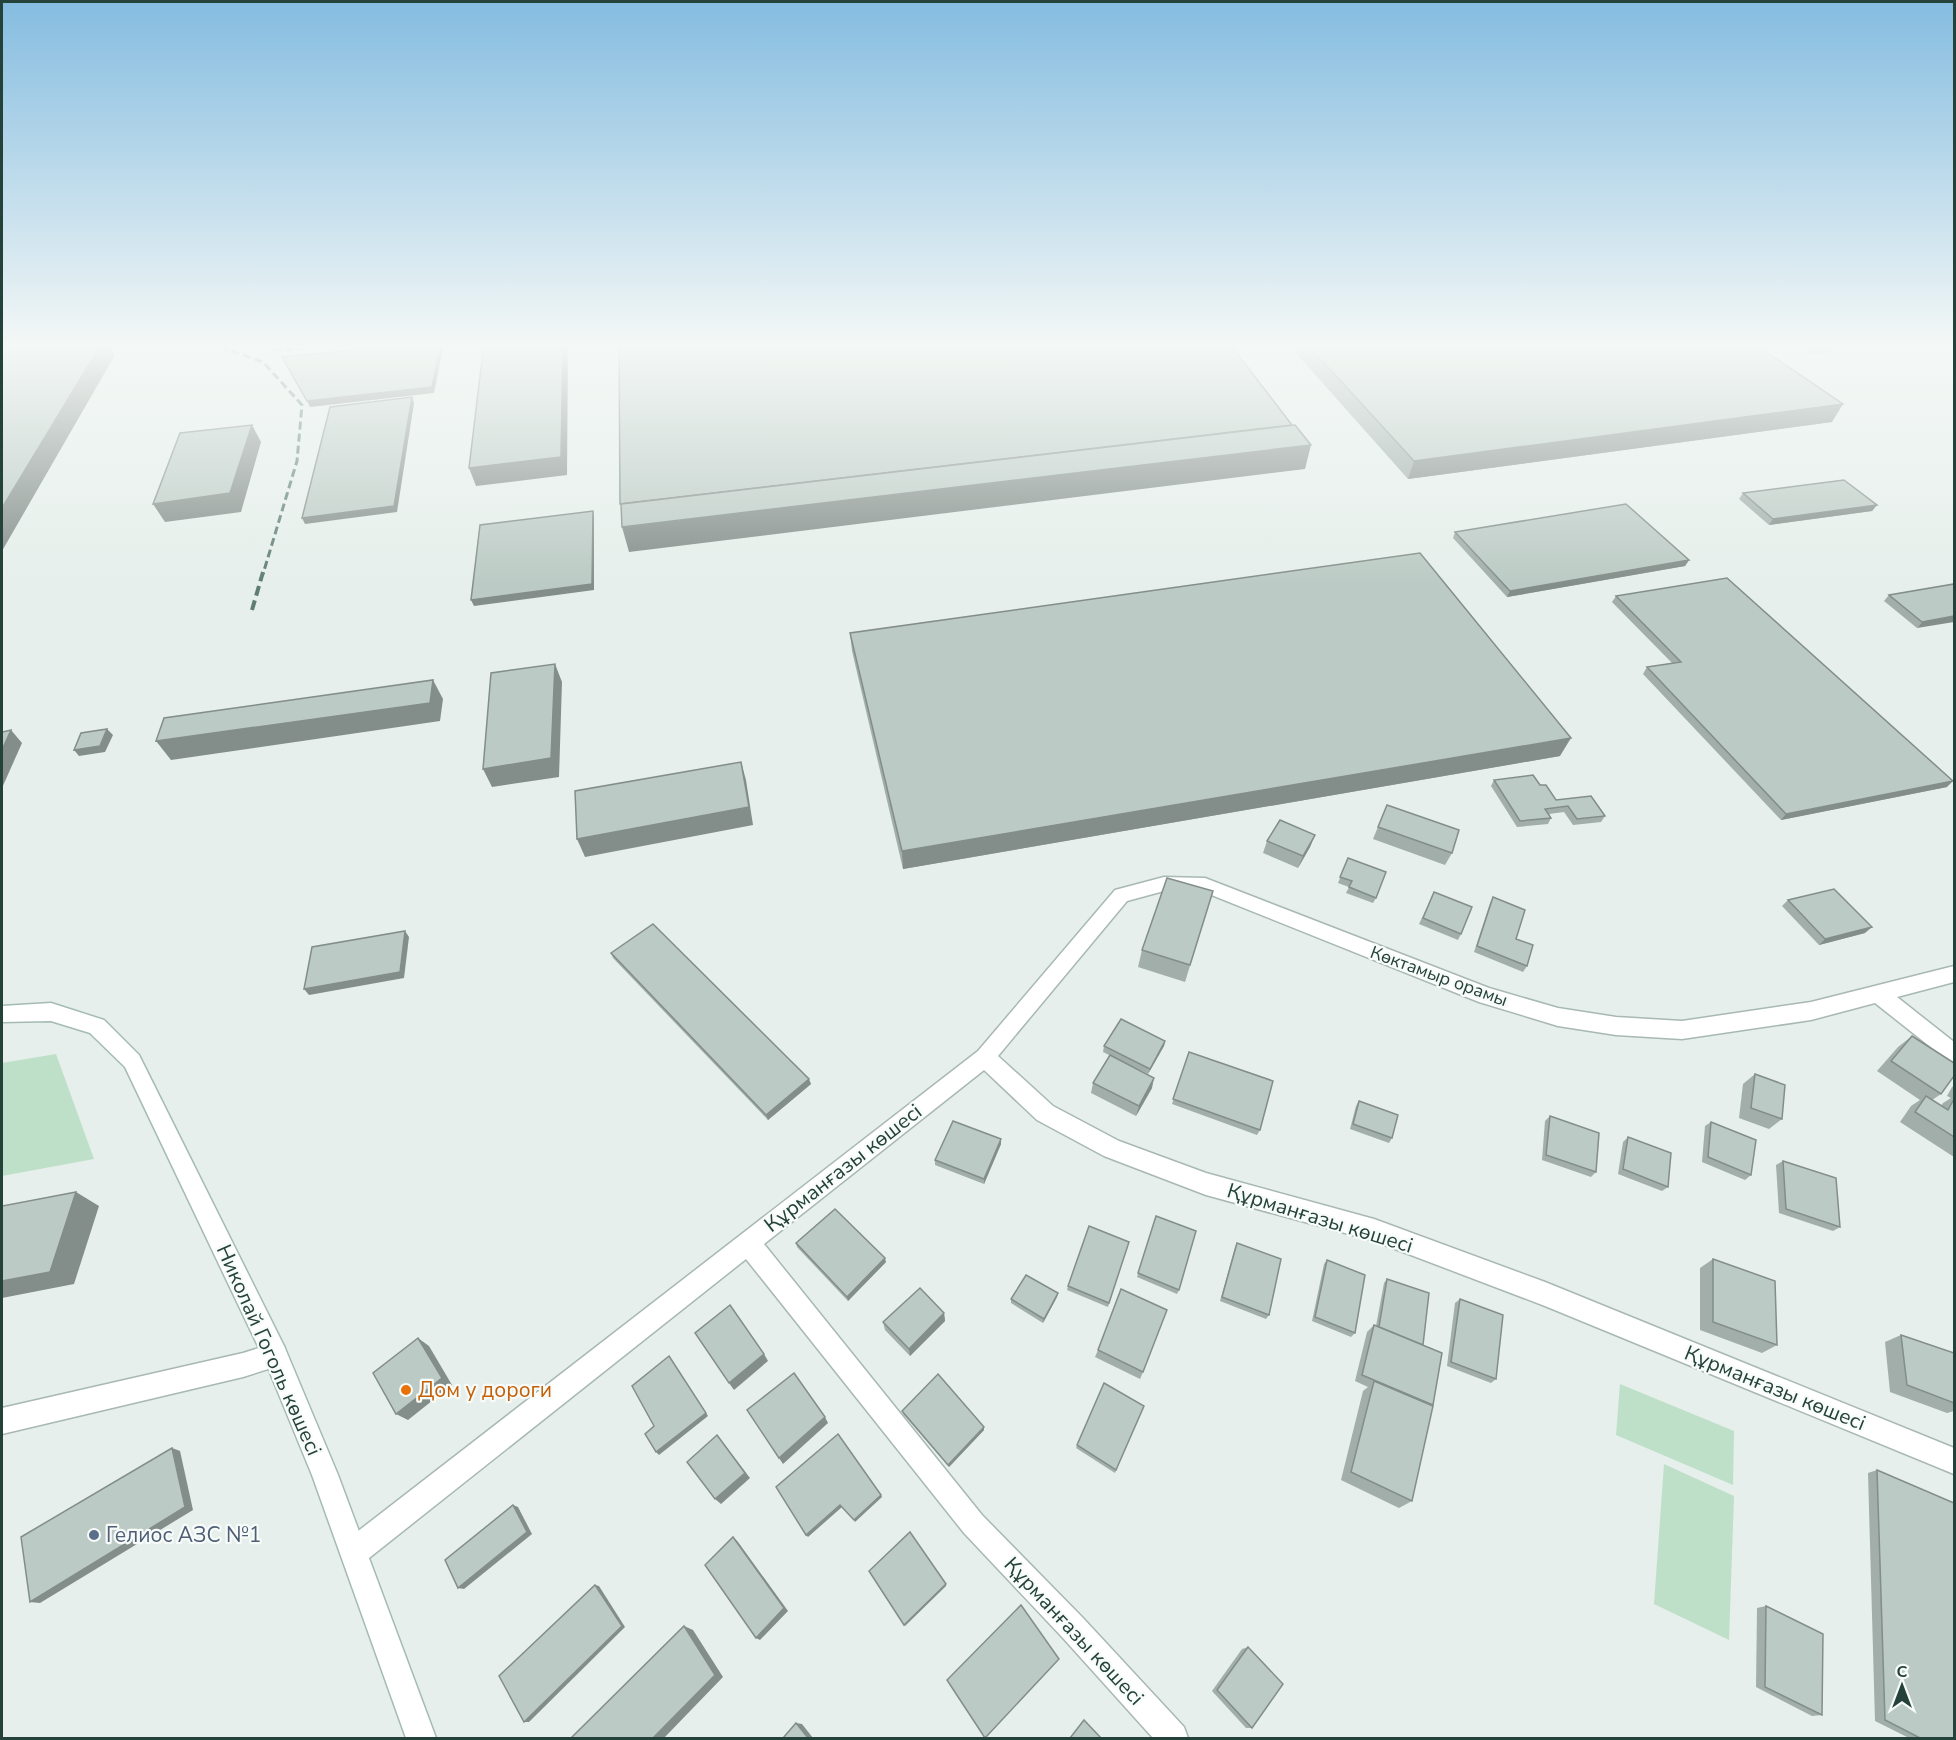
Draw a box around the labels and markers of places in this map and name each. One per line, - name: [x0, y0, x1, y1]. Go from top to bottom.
- place label: Дом у дороги: [418, 1376, 552, 1404]
- marker: Дом у дороги: [399, 1383, 413, 1397]
- place label: Гелиос АЗС №1: [106, 1521, 261, 1549]
- marker: Гелиос АЗС №1: [87, 1528, 101, 1542]

